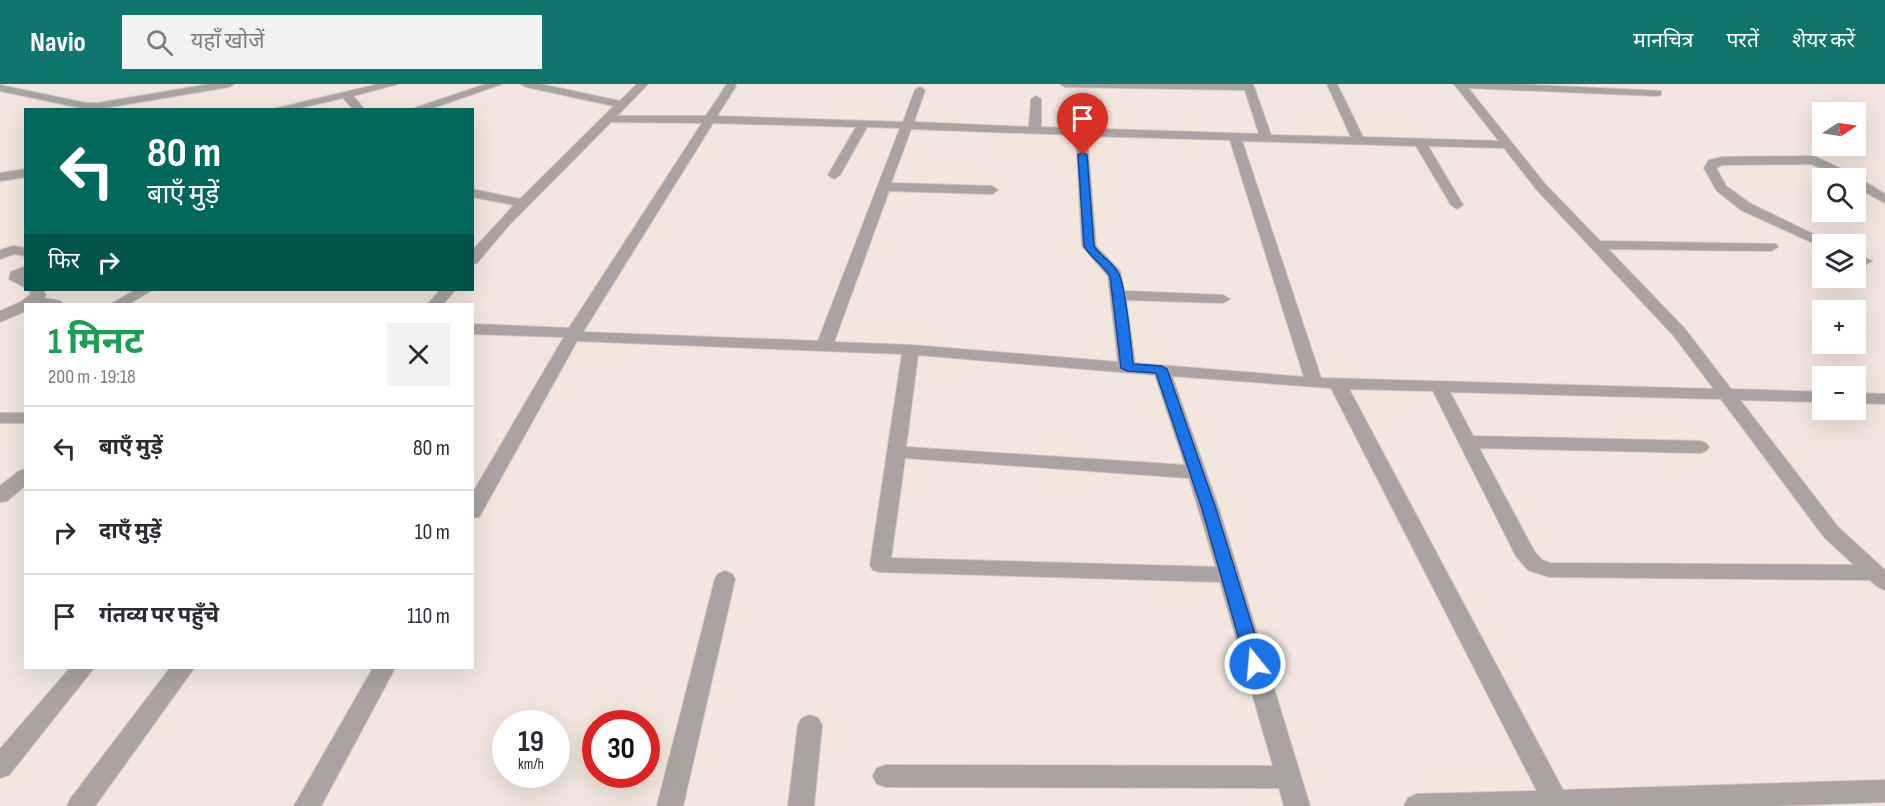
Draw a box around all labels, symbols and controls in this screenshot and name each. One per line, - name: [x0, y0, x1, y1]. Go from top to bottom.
- search box: [122, 15, 542, 69]
- text: Navio: [30, 26, 86, 59]
- icon: search: [143, 26, 176, 59]
- text: यहाँ खोजें: [191, 28, 264, 55]
- text: मानचित्र: [1633, 28, 1693, 53]
- text: परतें: [1726, 28, 1759, 53]
- text: शेयर करें: [1792, 28, 1855, 53]
- pin: [1057, 93, 1108, 155]
- icon: arrive: [1066, 102, 1099, 135]
- north arrow: [1812, 102, 1866, 156]
- map controls: [1812, 102, 1866, 420]
- text: 80 m: [147, 128, 221, 179]
- icon: left: [48, 132, 126, 210]
- button: search: [1812, 168, 1866, 222]
- text: बाएँ मुड़ें: [147, 179, 219, 211]
- button: layers: [1812, 234, 1866, 288]
- icon: right: [92, 246, 125, 279]
- text: फिर: [48, 248, 80, 275]
- button: +: [1812, 300, 1866, 354]
- text: 1 मिनट: [48, 321, 143, 364]
- button: close: [387, 323, 450, 386]
- text: 200 m · 19:18: [48, 365, 136, 389]
- button: −: [1812, 366, 1866, 420]
- icon: left: [48, 432, 81, 465]
- text: बाएँ मुड़ें: [99, 434, 163, 461]
- text: 80 m: [413, 435, 450, 462]
- icon: right: [48, 516, 81, 549]
- text: दाएँ मुड़ें: [99, 518, 162, 545]
- text: 10 m: [415, 519, 450, 546]
- icon: arrive: [48, 600, 81, 633]
- text: गंतव्य पर पहुँचे: [99, 602, 219, 629]
- text: 110 m: [407, 603, 450, 630]
- position arrow: [1223, 632, 1287, 696]
- speed limit sign: 30: [582, 710, 660, 788]
- text: 19: [518, 724, 544, 760]
- text: km/h: [518, 755, 544, 774]

